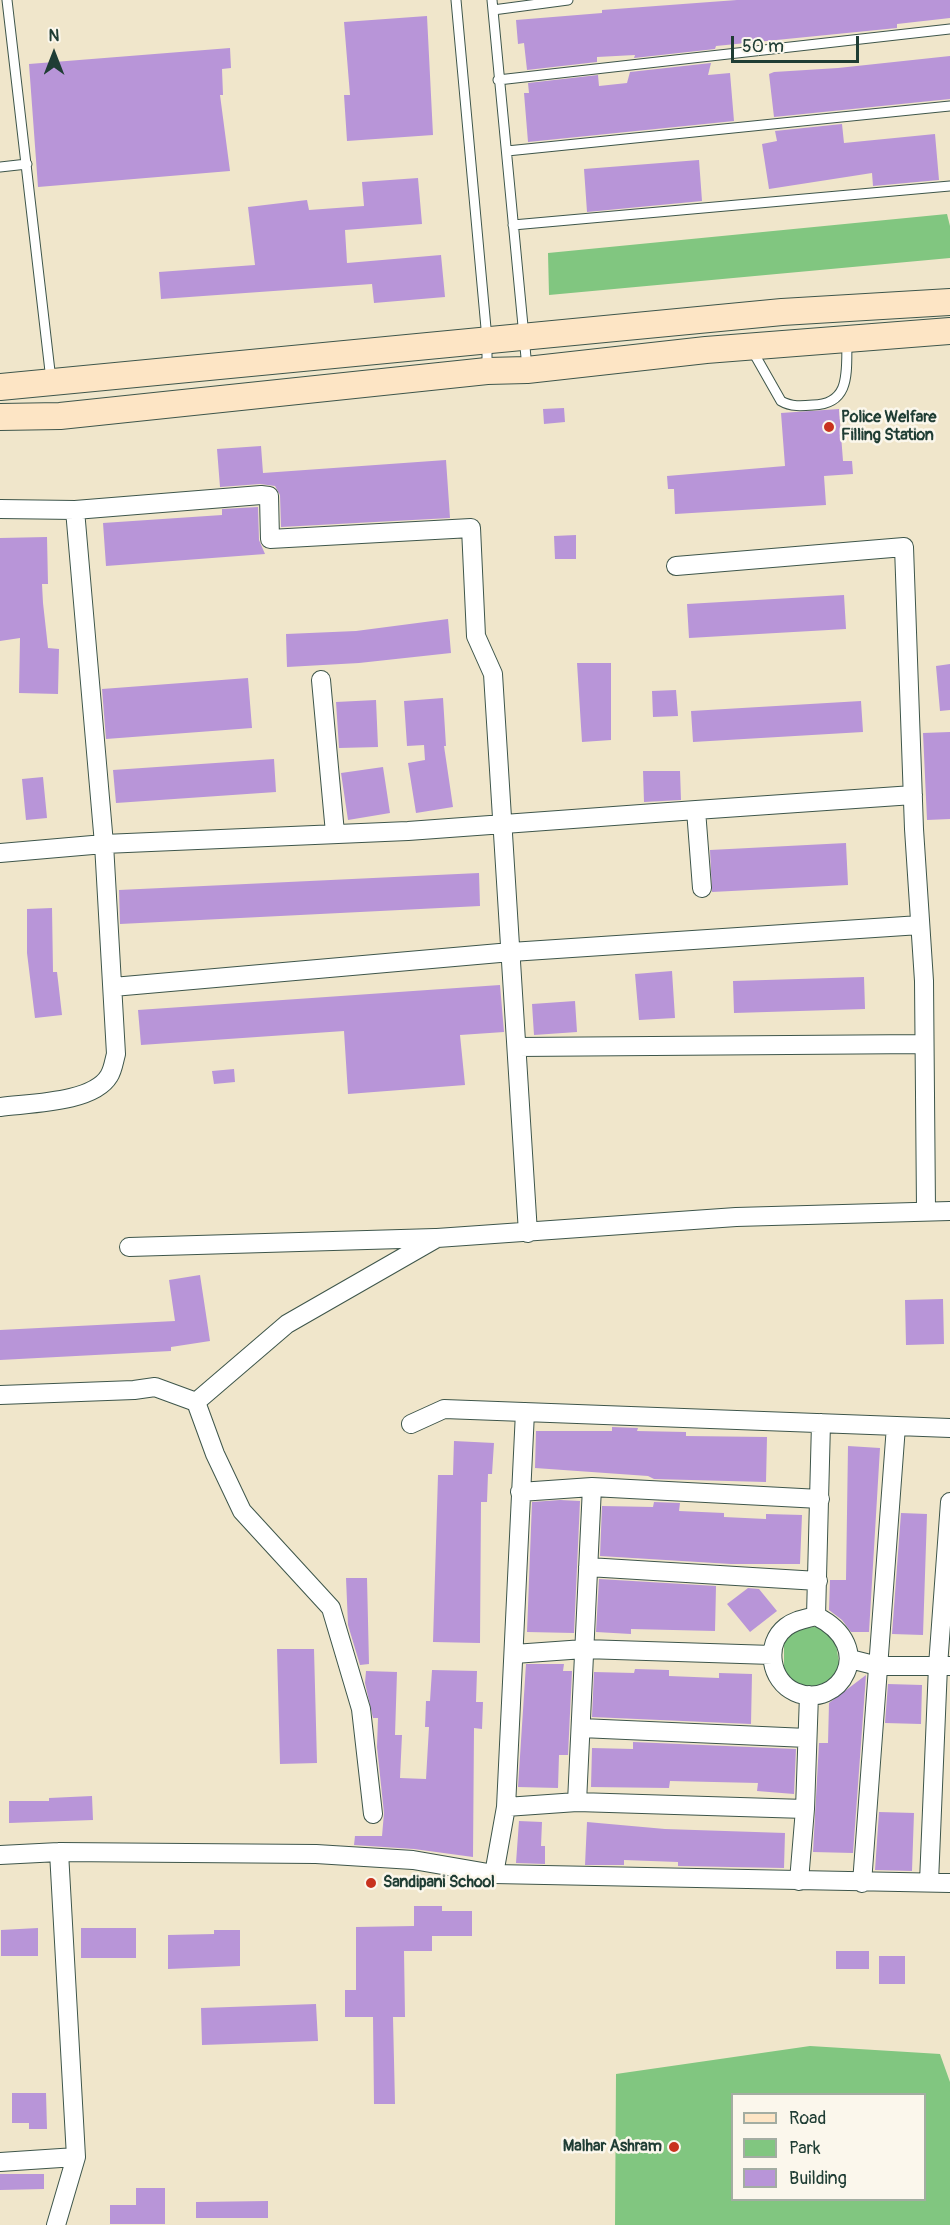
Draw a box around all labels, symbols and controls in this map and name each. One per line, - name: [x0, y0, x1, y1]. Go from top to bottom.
- north arrow: [24, 24, 84, 84]
- scale bar: [734, 24, 862, 62]
- text: N: [49, 26, 59, 46]
- text: 50 m: [742, 35, 784, 58]
- place label: Police Welfare Filling Station: [841, 408, 937, 446]
- marker: Police Welfare Filling Station: [822, 420, 836, 434]
- place label: Sandipani School: [383, 1873, 495, 1893]
- marker: Sandipani School: [364, 1876, 378, 1890]
- legend: [731, 2093, 926, 2201]
- text: Road: [789, 2107, 826, 2130]
- place label: Malhar Ashram: [563, 2137, 662, 2157]
- text: Park: [789, 2137, 821, 2160]
- marker: Malhar Ashram: [667, 2140, 681, 2154]
- text: Building: [789, 2167, 847, 2190]

